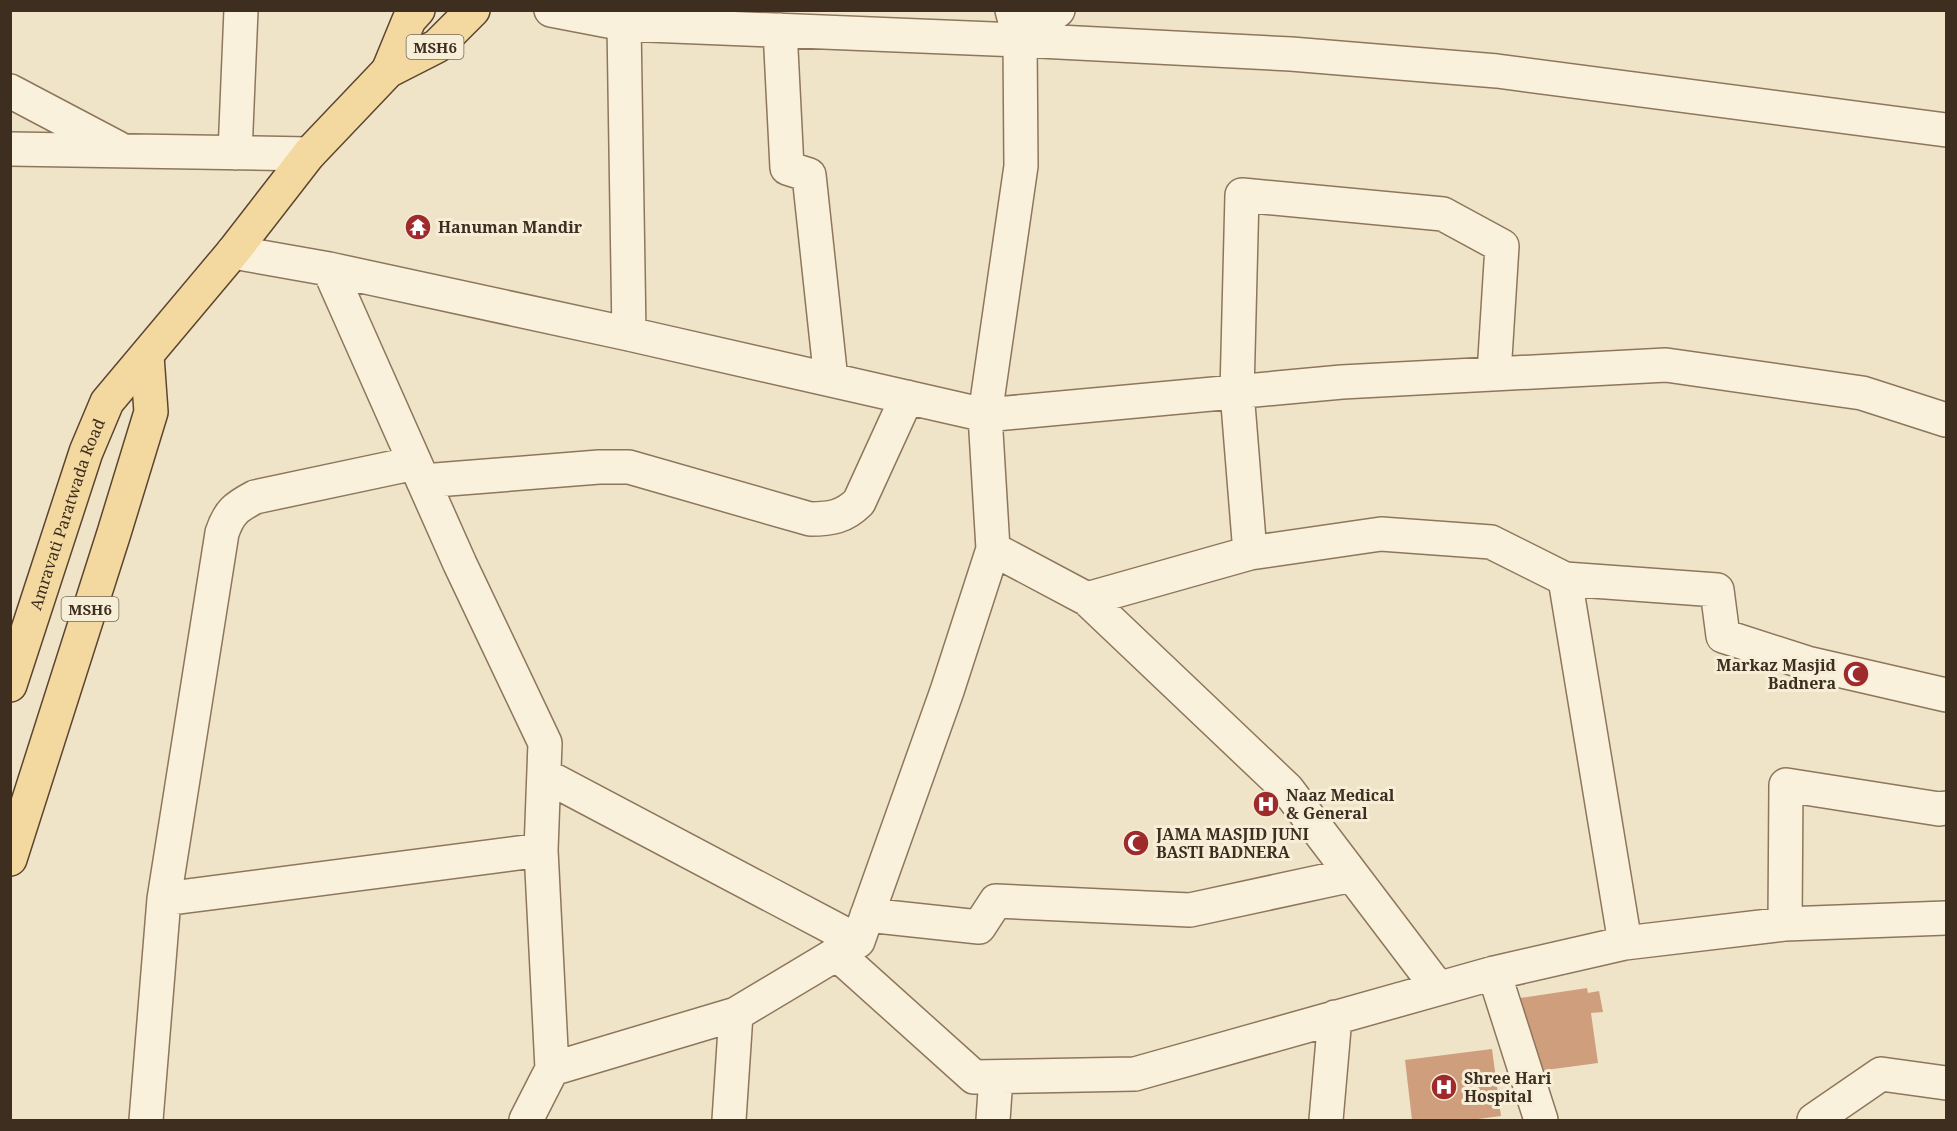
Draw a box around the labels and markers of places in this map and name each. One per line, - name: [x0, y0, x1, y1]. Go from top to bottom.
- temple icon: Hanuman Mandir: [403, 212, 433, 242]
- place label: Hanuman Mandir: [438, 216, 583, 238]
- place label: Markaz Masjid Badnera: [1716, 654, 1837, 694]
- mosque icon: Markaz Masjid Badnera: [1841, 659, 1871, 689]
- place label: Naaz Medical & General: [1286, 784, 1395, 824]
- hospital icon: Naaz Medical & General: [1251, 789, 1281, 819]
- place label: JAMA MASJID JUNI BASTI BADNERA: [1155, 823, 1309, 863]
- mosque icon: JAMA MASJID JUNI BASTI BADNERA: [1121, 828, 1151, 858]
- place label: Shree Hari Hospital: [1464, 1067, 1552, 1107]
- hospital icon: Shree Hari Hospital: [1429, 1072, 1459, 1102]

